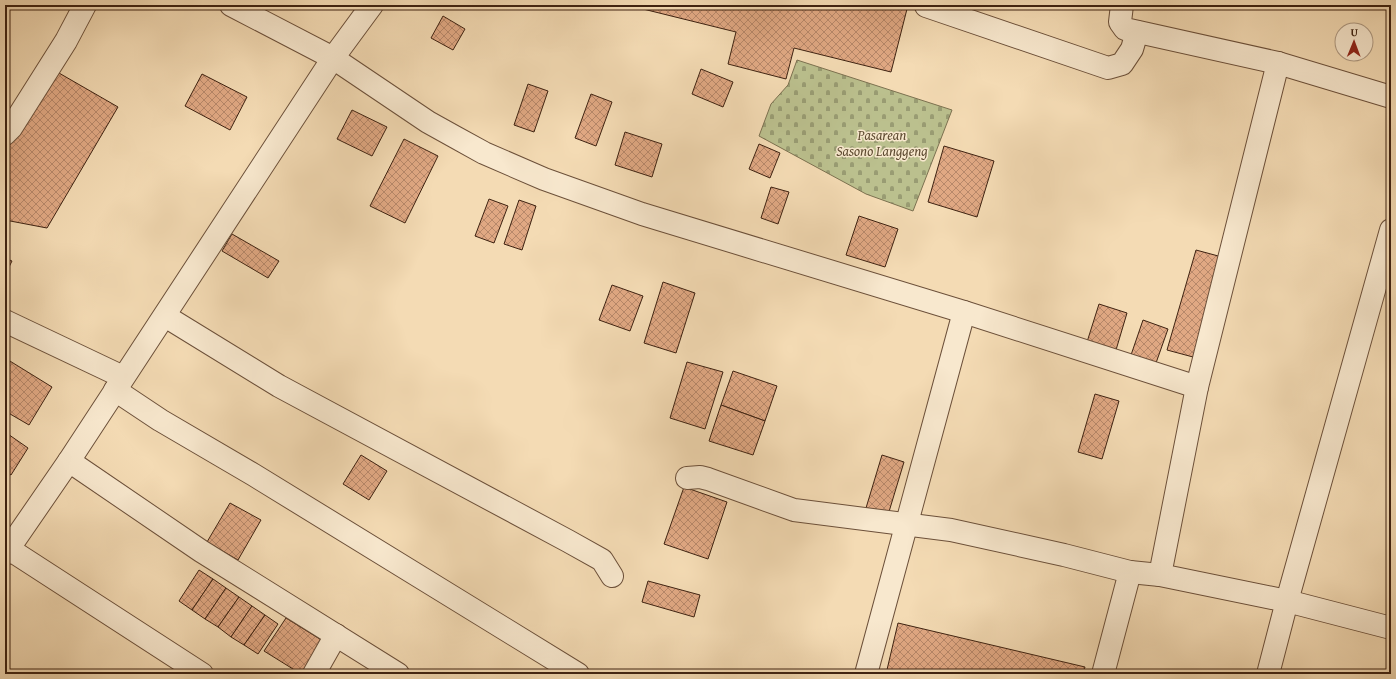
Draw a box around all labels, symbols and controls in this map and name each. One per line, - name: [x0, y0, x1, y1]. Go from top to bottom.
- north arrow: [1334, 22, 1374, 62]
- text: U: [1350, 24, 1359, 40]
- park label: Pasarean Sasono Langgeng: [836, 125, 928, 161]

